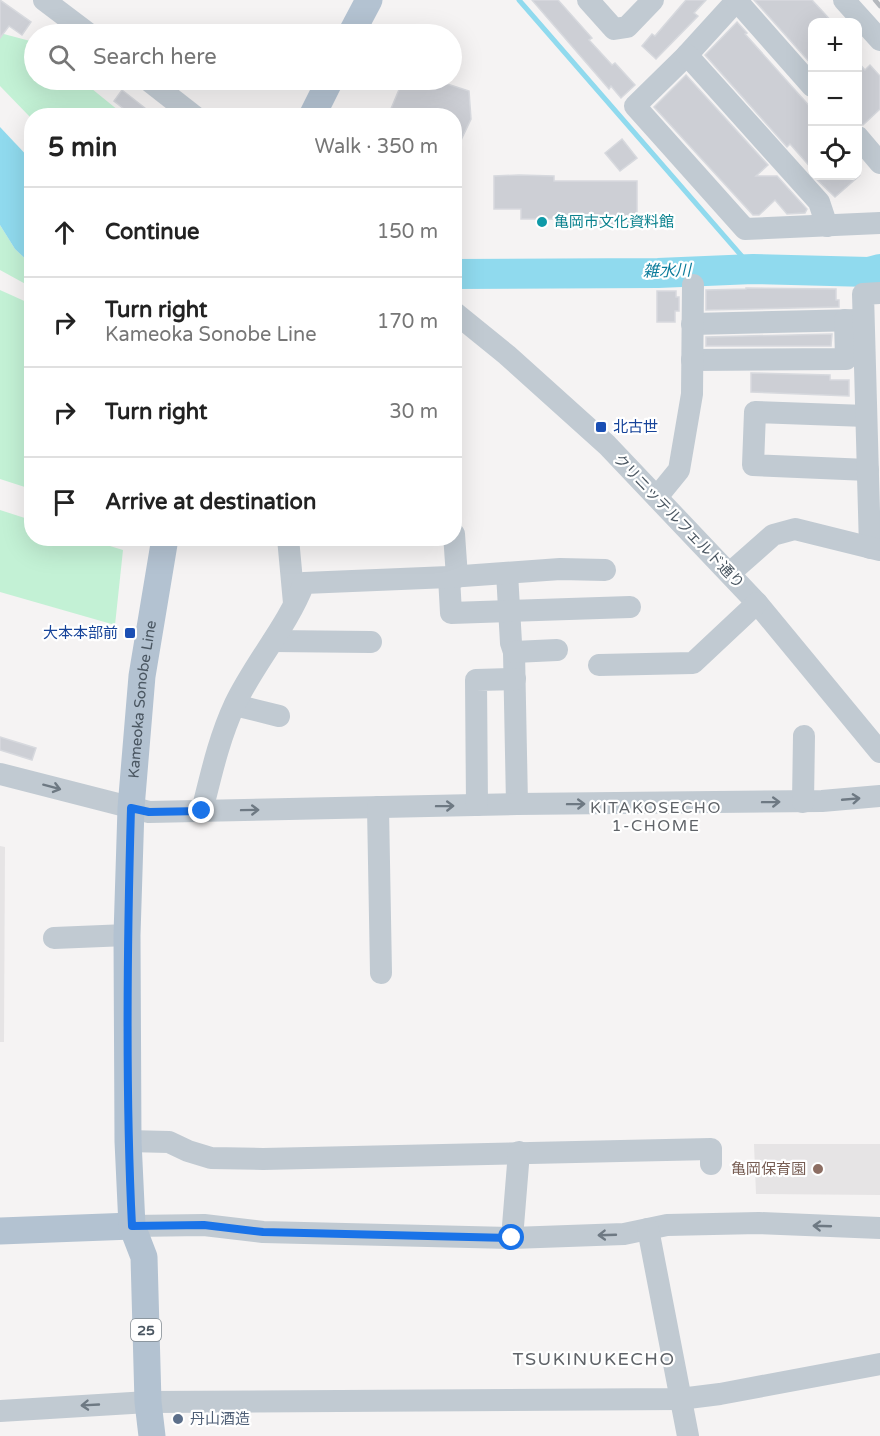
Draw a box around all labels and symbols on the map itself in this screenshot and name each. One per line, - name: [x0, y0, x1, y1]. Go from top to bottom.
- place label: 亀岡市文化資料館: [554, 213, 674, 231]
- marker: 亀岡市文化資料館: [535, 215, 549, 229]
- water label: 雑水川: [643, 261, 693, 281]
- place label: 北古世: [613, 418, 658, 436]
- marker: 北古世: [594, 420, 608, 434]
- street label: クリニッテルフェルド通り: [610, 450, 748, 592]
- street label: Kameoka Sonobe Line: [125, 619, 160, 779]
- place label: 大本本部前: [43, 624, 118, 642]
- marker: 大本本部前: [123, 626, 137, 640]
- one-way arrow: [42, 782, 61, 794]
- one-way arrow: [841, 793, 860, 804]
- one-way arrow: [760, 796, 780, 808]
- route end: [188, 797, 214, 823]
- one-way arrow: [565, 798, 585, 810]
- district label: KITAKOSECHO 1-CHOME: [590, 798, 722, 836]
- one-way arrow: [434, 800, 454, 812]
- one-way arrow: [239, 804, 259, 816]
- place label: 亀岡保育園: [731, 1160, 806, 1178]
- marker: 亀岡保育園: [811, 1162, 825, 1176]
- one-way arrow: [812, 1220, 832, 1231]
- route start: [498, 1224, 524, 1250]
- one-way arrow: [597, 1229, 617, 1240]
- road number: 25: [131, 1319, 161, 1341]
- district label: TSUKINUKECHO: [512, 1348, 676, 1370]
- one-way arrow: [80, 1400, 100, 1411]
- place label: 丹山酒造: [190, 1410, 250, 1428]
- marker: 丹山酒造: [171, 1412, 185, 1426]

